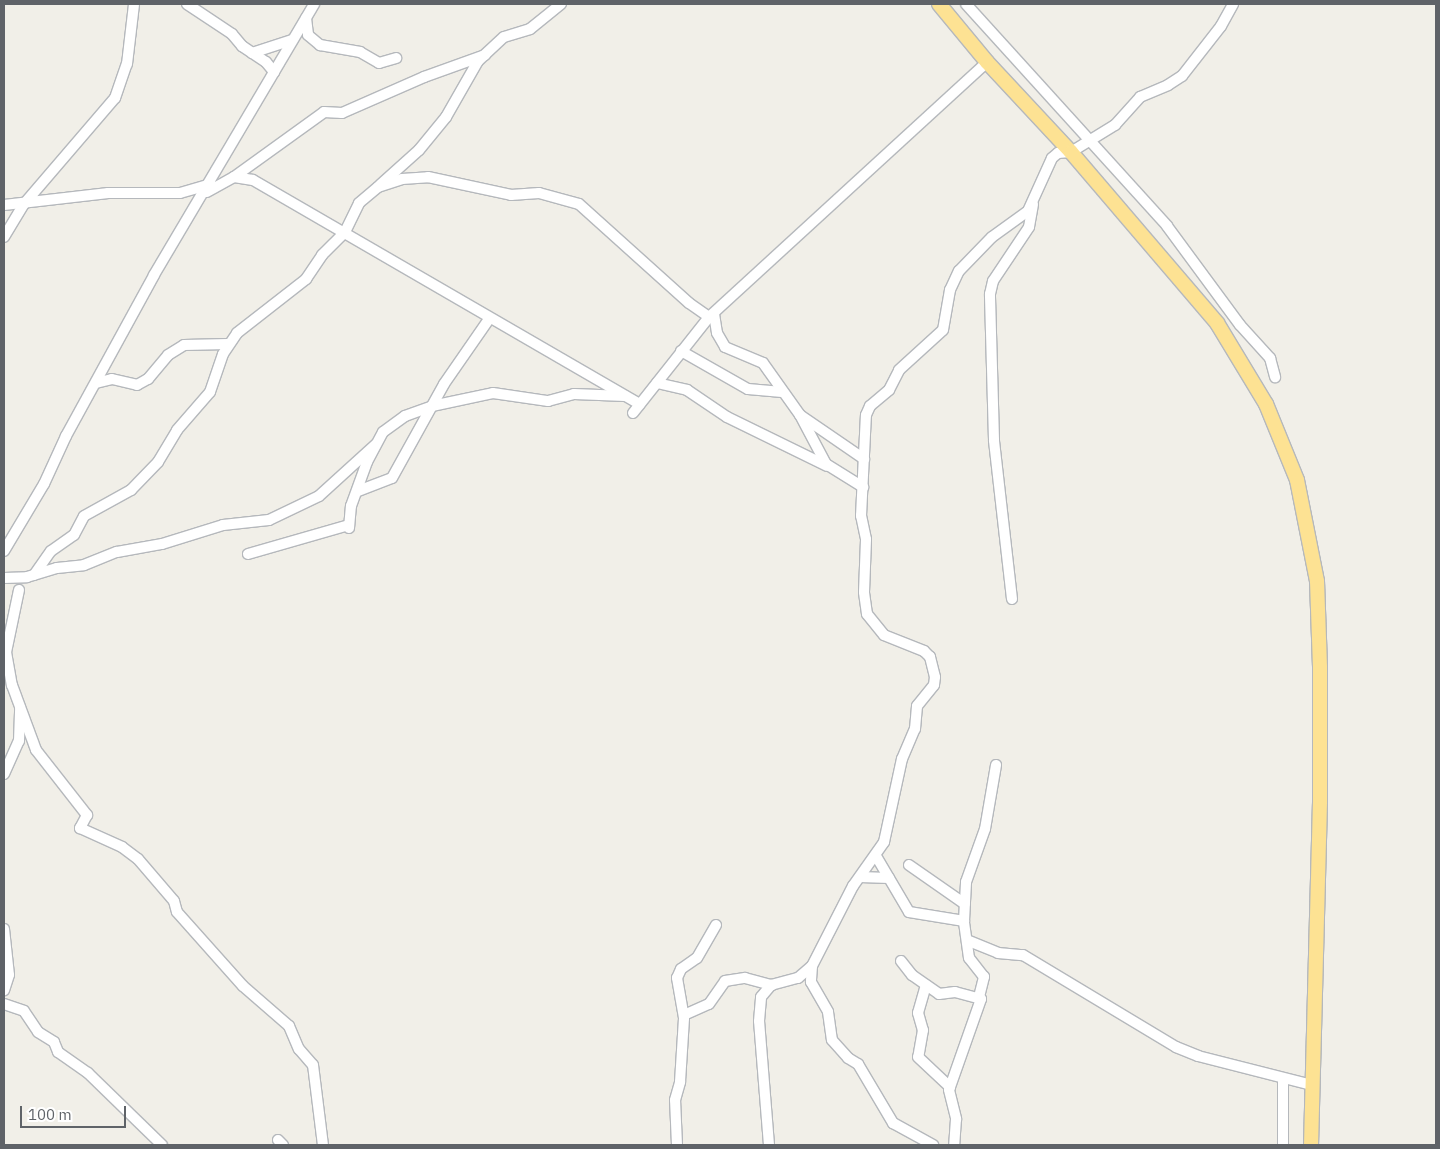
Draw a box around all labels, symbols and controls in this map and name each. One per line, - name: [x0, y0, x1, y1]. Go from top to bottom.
- scale bar: [22, 1096, 129, 1128]
- text: 100 m: [28, 1105, 72, 1124]

